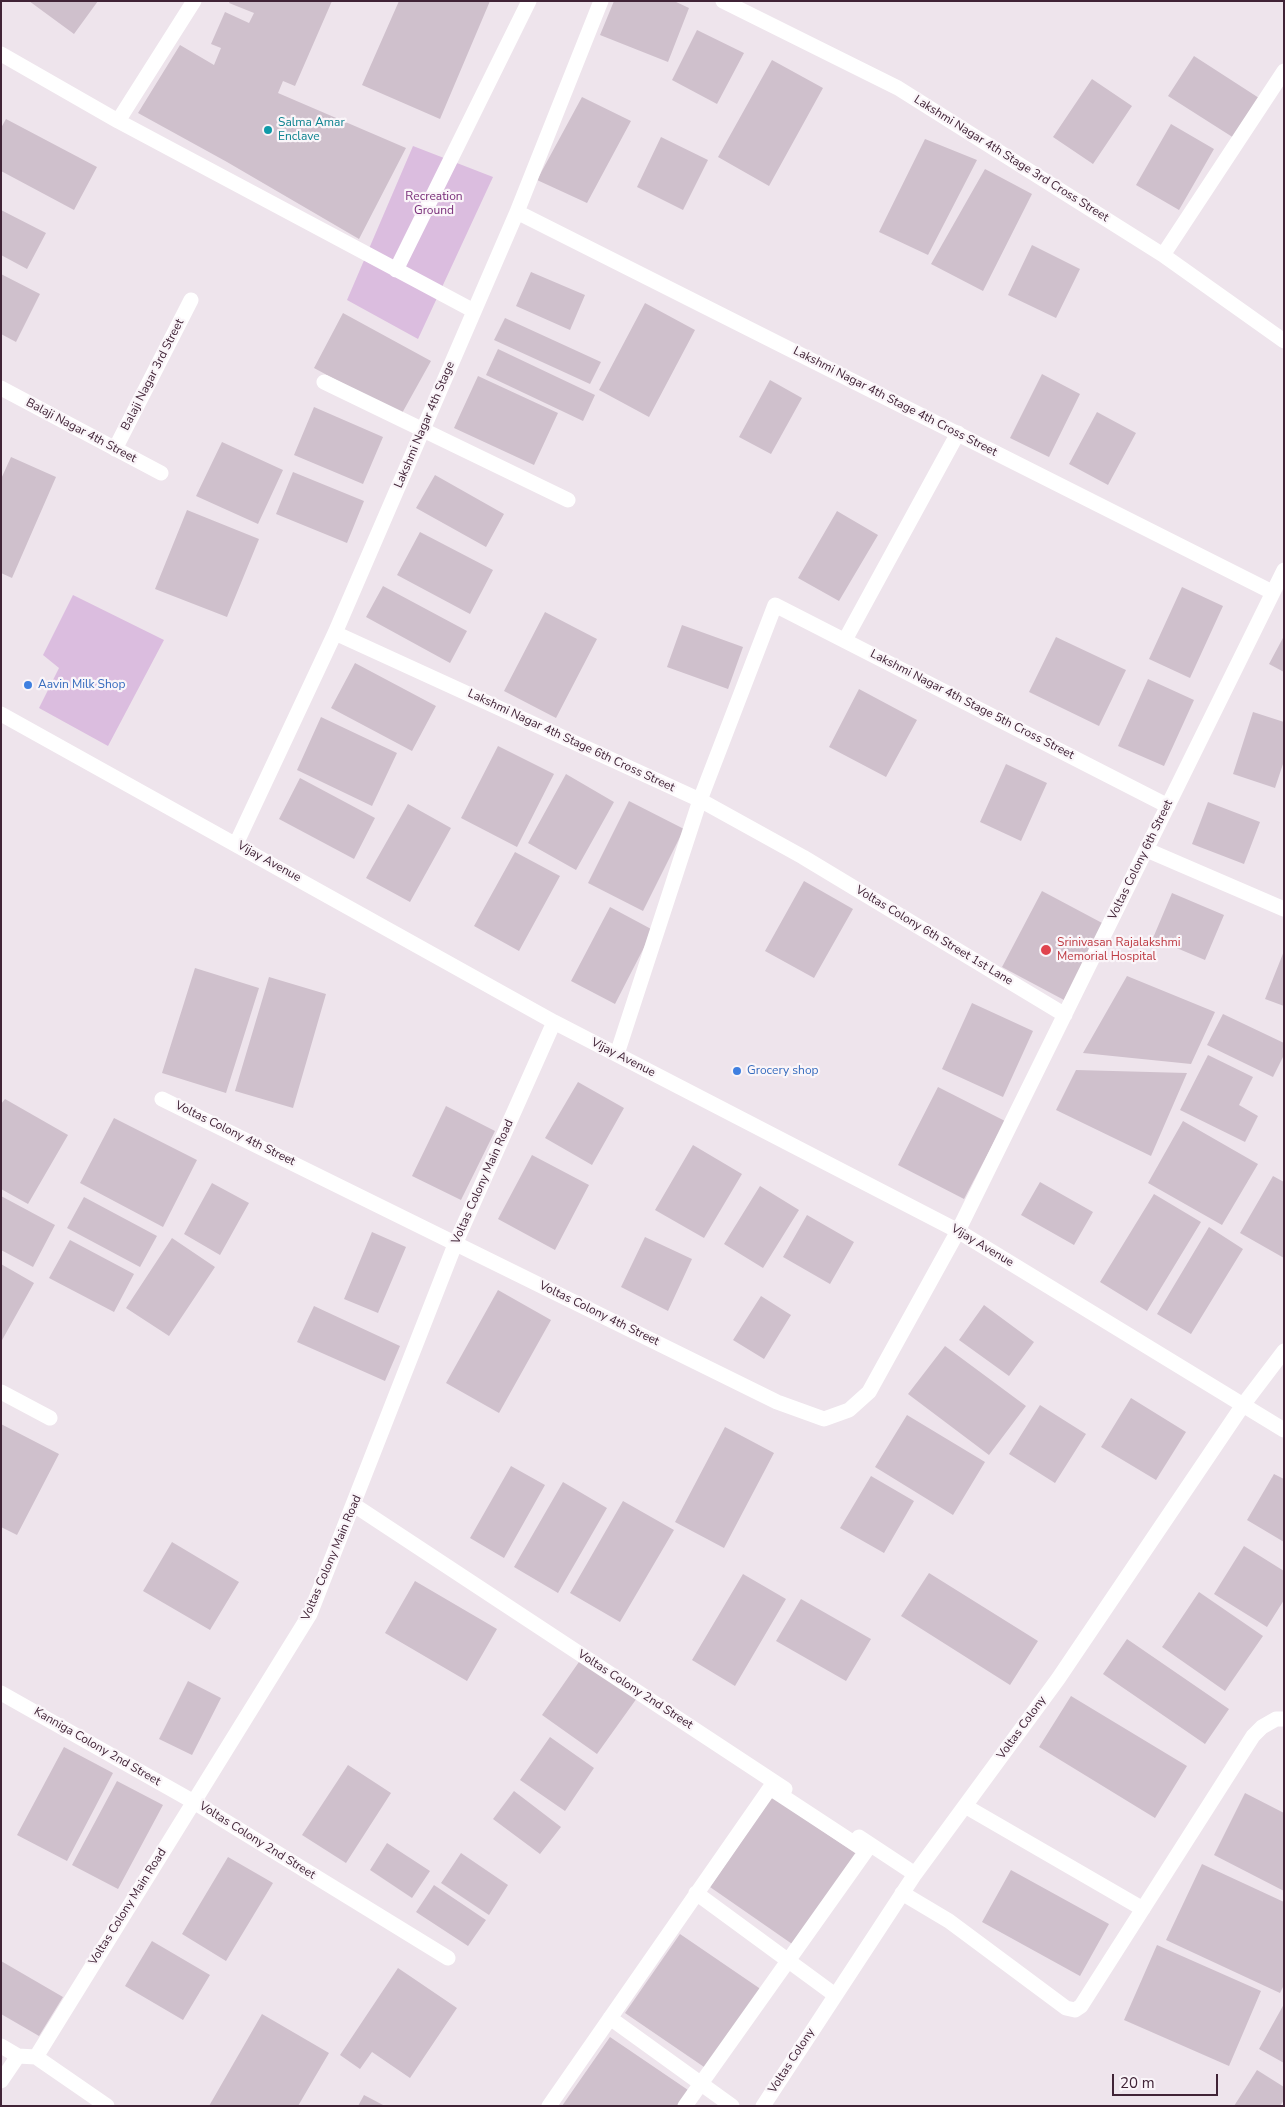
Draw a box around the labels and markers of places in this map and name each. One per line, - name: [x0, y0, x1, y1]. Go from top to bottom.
- place label: Salma Amar Enclave: [278, 116, 345, 144]
- marker: Salma Amar Enclave: [262, 124, 274, 136]
- place label: Aavin Milk Shop: [38, 678, 125, 692]
- marker: Aavin Milk Shop: [22, 679, 34, 691]
- place label: Srinivasan Rajalakshmi Memorial Hospital: [1057, 936, 1181, 964]
- marker: Srinivasan Rajalakshmi Memorial Hospital: [1039, 943, 1053, 957]
- place label: Grocery shop: [747, 1064, 819, 1078]
- marker: Grocery shop: [731, 1065, 743, 1077]

